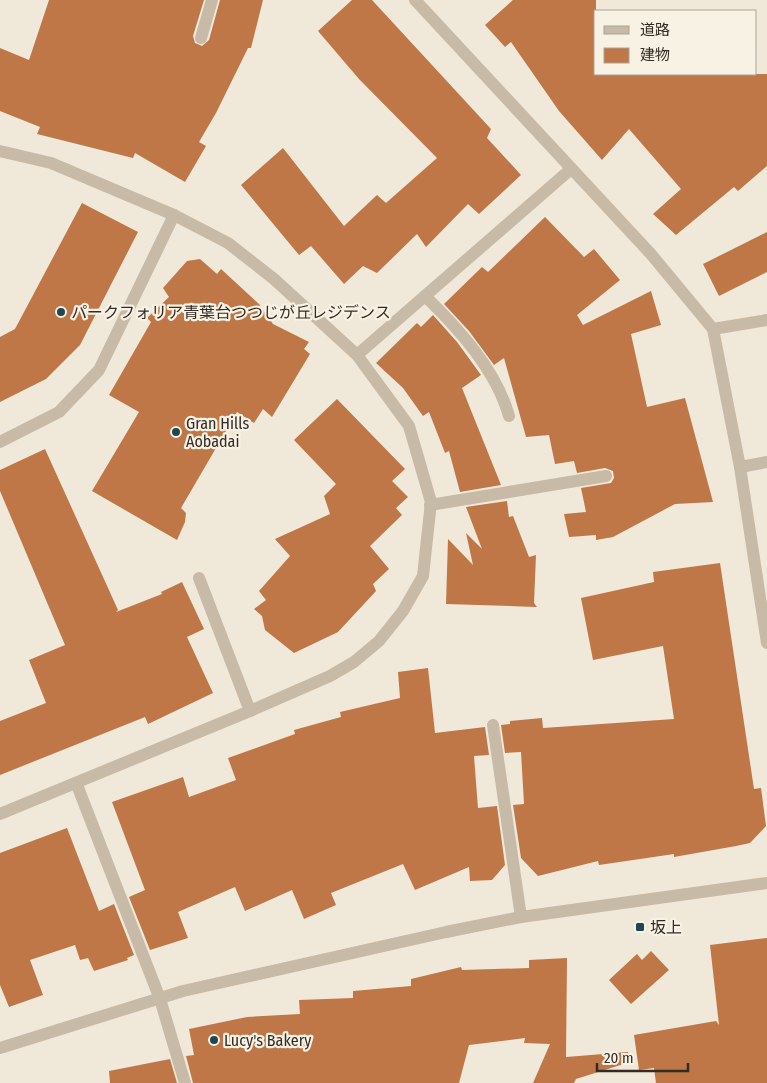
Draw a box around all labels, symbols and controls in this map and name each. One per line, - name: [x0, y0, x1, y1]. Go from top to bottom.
- legend: [594, 10, 757, 75]
- text: 道路: [640, 21, 670, 39]
- text: 建物: [640, 46, 670, 64]
- place label: パークフォリア青葉台つつじが丘レジデンス: [71, 303, 391, 322]
- marker: パークフォリア青葉台つつじが丘レジデンス: [55, 306, 67, 318]
- place label: Gran Hills Aobadai: [186, 414, 249, 451]
- marker: Gran Hills Aobadai: [170, 426, 182, 438]
- place label: 坂上: [650, 918, 682, 937]
- marker: 坂上: [634, 921, 646, 933]
- place label: Lucy's Bakery: [224, 1031, 312, 1050]
- marker: Lucy's Bakery: [208, 1034, 220, 1046]
- scale bar: [597, 1040, 688, 1072]
- text: 20 m: [604, 1049, 634, 1067]

